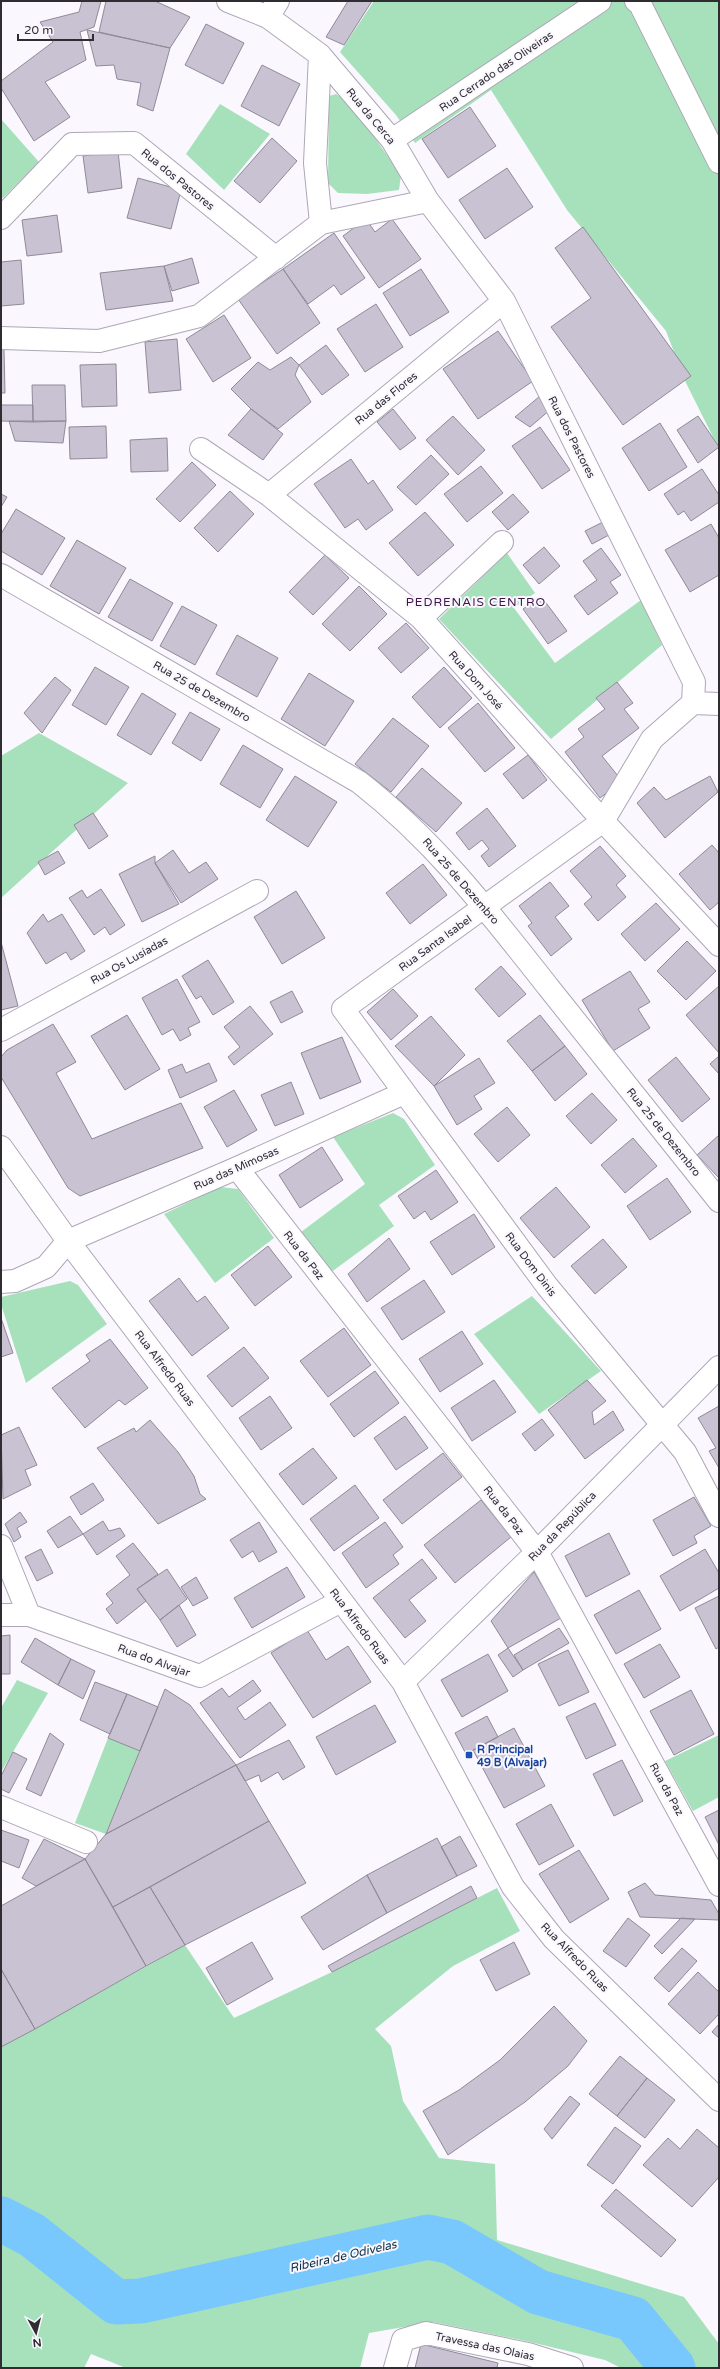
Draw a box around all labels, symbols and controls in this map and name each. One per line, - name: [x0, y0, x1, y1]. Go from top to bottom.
- scale bar: [18, 16, 93, 42]
- text: 20 m: [24, 23, 53, 37]
- street label: Rua Cerrado das Oliveiras: [437, 28, 556, 114]
- street label: Rua da Cerca: [343, 86, 398, 147]
- street label: Rua dos Pastores: [139, 146, 217, 213]
- street label: Rua das Flores: [353, 369, 420, 427]
- street label: Rua dos Pastores: [545, 394, 598, 480]
- district label: PEDRENAIS CENTRO: [406, 595, 546, 609]
- street label: Rua Dom José: [446, 648, 505, 712]
- street label: Rua 25 de Dezembro: [151, 658, 253, 725]
- street label: Rua 25 de Dezembro: [420, 836, 502, 927]
- street label: Rua Santa Isabel: [396, 913, 474, 974]
- street label: Rua Os Lusíadas: [88, 934, 170, 987]
- street label: Rua 25 de Dezembro: [624, 1085, 703, 1179]
- street label: Rua das Mimosas: [192, 1144, 281, 1193]
- street label: Rua da Paz: [281, 1228, 327, 1283]
- street label: Rua Dom Dinis: [502, 1230, 559, 1299]
- street label: Rua Alfredo Ruas: [132, 1328, 197, 1409]
- street label: Rua da Paz: [481, 1483, 527, 1538]
- street label: Rua da República: [526, 1489, 599, 1564]
- street label: Rua Alfredo Ruas: [327, 1586, 392, 1667]
- street label: Rua do Alvajar: [116, 1641, 193, 1680]
- place label: R Principal 49 B (Alvajar): [477, 1743, 547, 1770]
- marker: R Principal 49 B (Alvajar): [464, 1750, 474, 1760]
- street label: Rua da Paz: [647, 1761, 687, 1818]
- street label: Rua Alfredo Ruas: [538, 1920, 611, 1995]
- water label: Ribeira de Odivelas: [288, 2237, 399, 2275]
- north arrow: [16, 2313, 56, 2353]
- street label: Travessa das Olaias: [434, 2330, 536, 2363]
- text: N: [32, 2335, 42, 2349]

